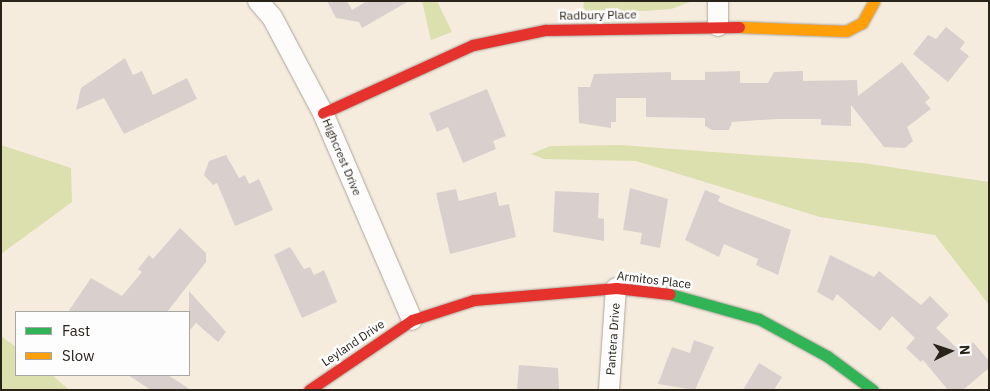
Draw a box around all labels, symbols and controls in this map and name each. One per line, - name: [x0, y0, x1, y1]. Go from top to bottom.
- street label: Radbury Place: [559, 7, 637, 23]
- street label: Highcrest Drive: [319, 116, 365, 198]
- street label: Armitos Place: [616, 268, 692, 292]
- street label: Pantera Drive: [603, 302, 623, 376]
- legend: [15, 311, 190, 376]
- street label: Leyland Drive: [319, 317, 387, 369]
- text: Fast: [62, 321, 90, 340]
- north arrow: [925, 326, 975, 376]
- text: N: [956, 344, 974, 356]
- text: Slow: [62, 346, 95, 365]

